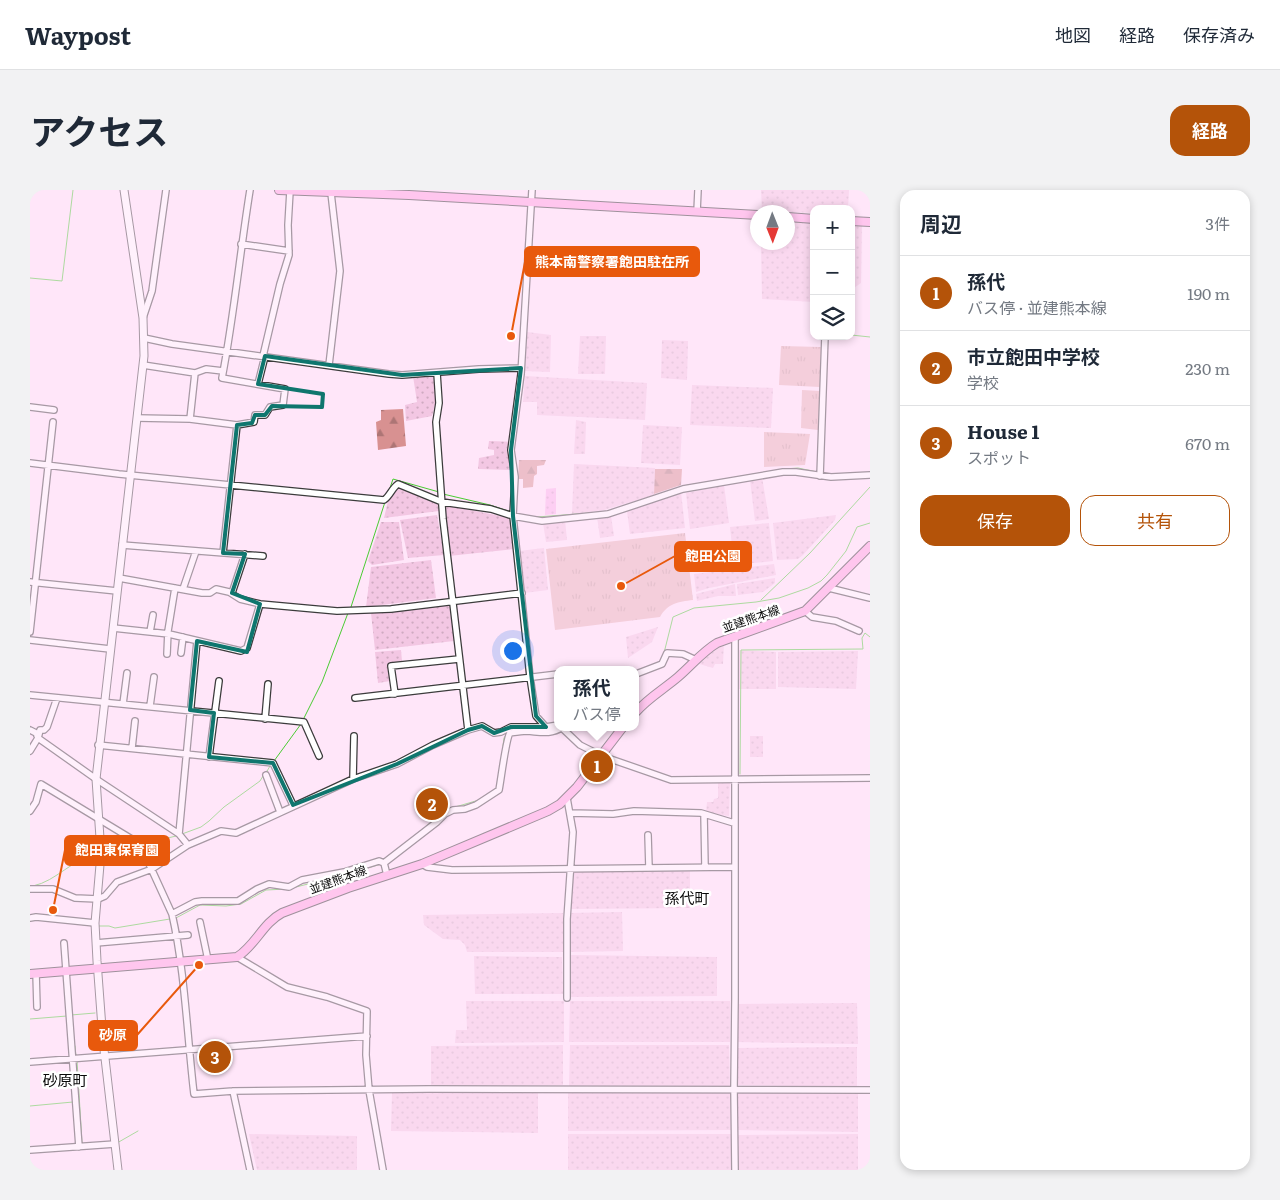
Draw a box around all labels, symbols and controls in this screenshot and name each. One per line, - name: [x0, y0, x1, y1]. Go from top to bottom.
- text: Waypost: [25, 17, 131, 52]
- text: 地図: [1055, 21, 1091, 48]
- text: 経路: [1119, 21, 1155, 48]
- text: 保存済み: [1183, 21, 1255, 48]
- text: アクセス: [30, 104, 168, 156]
- button: 経路: [1170, 105, 1250, 156]
- north arrow: [750, 205, 795, 250]
- map controls: [810, 205, 855, 340]
- button: +: [810, 205, 855, 250]
- text: 周辺: [920, 207, 962, 238]
- text: 3件: [1205, 211, 1230, 235]
- callout: 熊本南警察署飽田駐在所: [525, 247, 699, 276]
- button: −: [810, 250, 855, 295]
- text: 熊本南警察署飽田駐在所: [535, 251, 689, 271]
- text: 孫代: [967, 267, 1005, 295]
- text: 1: [933, 281, 939, 305]
- text: 190 m: [1187, 281, 1230, 305]
- button: layers: [810, 295, 855, 340]
- text: バス停 · 並建熊本線: [967, 295, 1107, 319]
- text: 市立飽田中学校: [967, 342, 1100, 370]
- text: 2: [932, 356, 940, 380]
- text: 230 m: [1185, 356, 1230, 380]
- text: 学校: [967, 370, 999, 394]
- text: House 1: [967, 417, 1039, 445]
- text: 3: [932, 431, 940, 455]
- text: 670 m: [1185, 431, 1230, 455]
- text: スポット: [967, 445, 1031, 469]
- button: 保存: [920, 495, 1070, 546]
- button: 共有: [1080, 495, 1230, 546]
- callout: 飽田公園: [675, 542, 751, 571]
- text: 飽田公園: [685, 545, 741, 565]
- street label: 並建熊本線: [719, 600, 782, 636]
- your location: [500, 638, 526, 664]
- popup: [554, 666, 639, 731]
- text: 孫代: [572, 673, 611, 701]
- text: バス停: [572, 701, 621, 725]
- pin: 1: [581, 747, 613, 785]
- pin: 2: [416, 785, 448, 823]
- callout: 飽田東保育園: [65, 836, 169, 865]
- text: 飽田東保育園: [75, 839, 159, 859]
- street label: 並建熊本線: [306, 860, 369, 898]
- district label: 孫代町: [664, 886, 710, 909]
- callout: 砂原: [89, 1021, 137, 1050]
- text: 砂原: [99, 1024, 127, 1044]
- pin: 3: [199, 1038, 231, 1076]
- district label: 砂原町: [42, 1068, 88, 1091]

